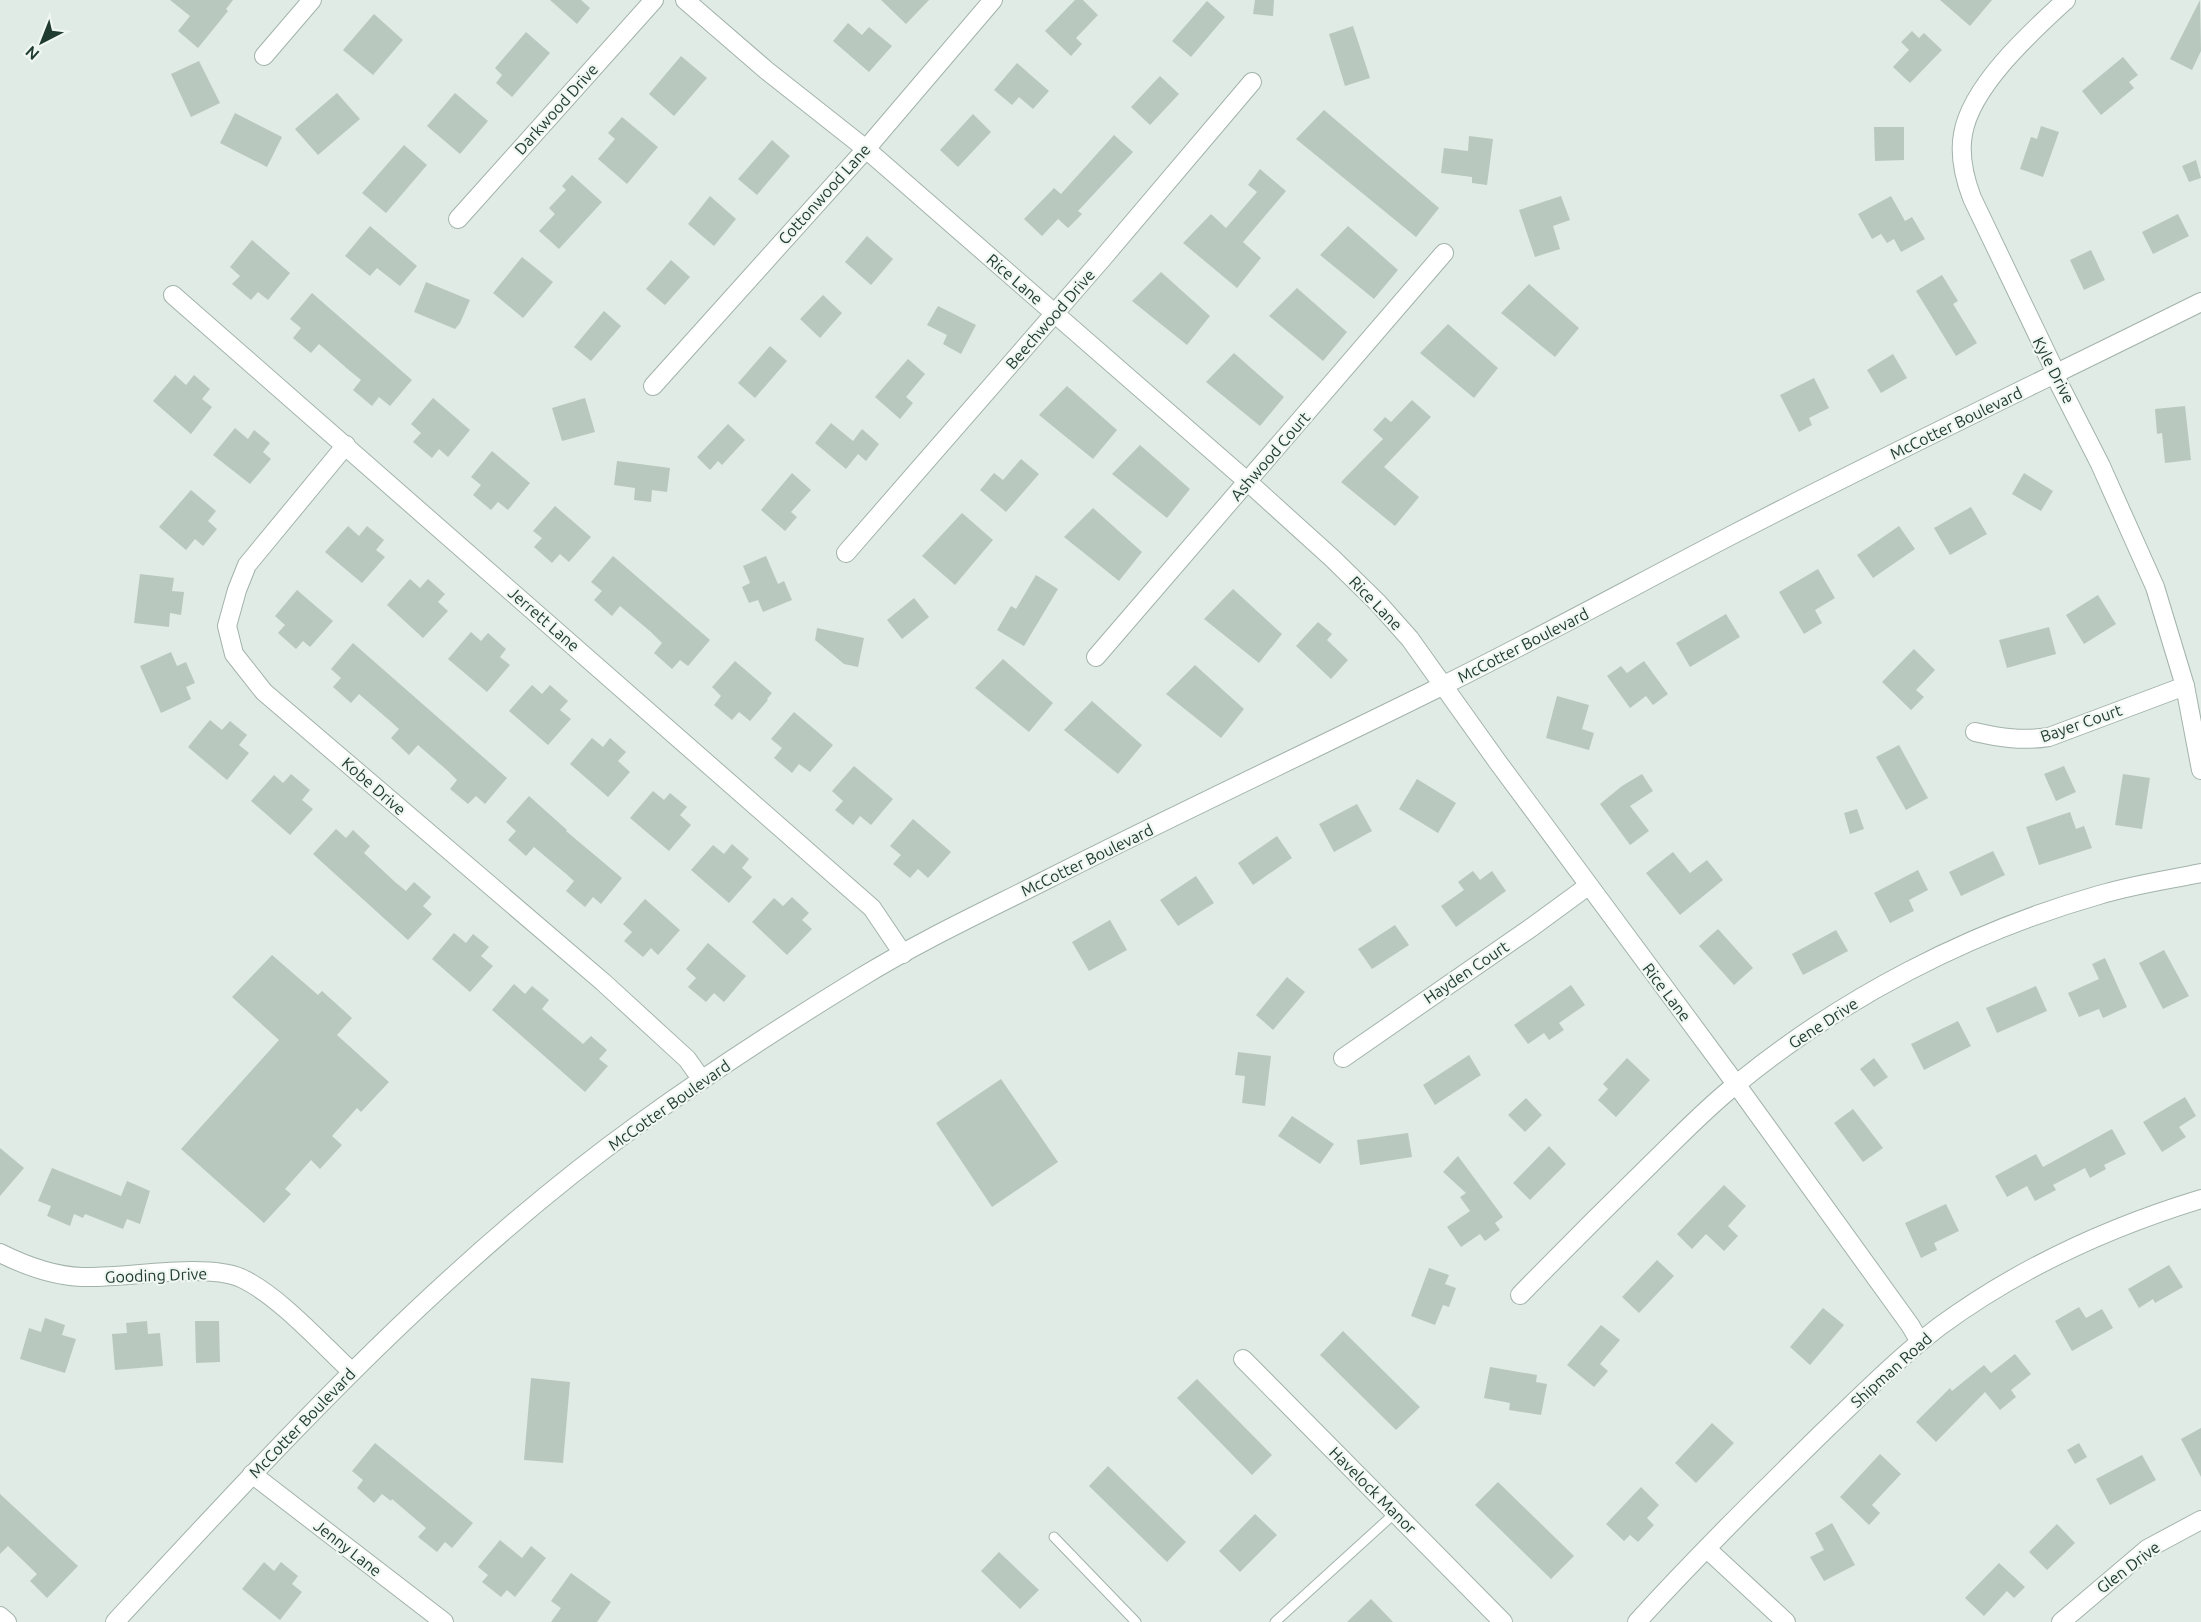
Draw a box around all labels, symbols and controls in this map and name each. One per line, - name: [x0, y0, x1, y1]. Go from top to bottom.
- north arrow: [12, 12, 72, 72]
- text: N: [22, 42, 42, 64]
- street label: Darkwood Drive: [511, 60, 601, 158]
- street label: Cottonwood Lane: [774, 140, 874, 248]
- street label: Rice Lane: [983, 250, 1047, 308]
- street label: Beechwood Drive: [1002, 265, 1098, 373]
- street label: Kyle Drive: [2030, 334, 2078, 406]
- street label: McCotter Boulevard: [1887, 383, 2025, 463]
- street label: Ashwood Court: [1227, 408, 1314, 504]
- street label: Rice Lane: [1346, 572, 1406, 634]
- street label: Jerrett Lane: [505, 583, 583, 655]
- street label: McCotter Boulevard: [1454, 604, 1592, 686]
- street label: Bayer Court: [2038, 700, 2125, 745]
- street label: Kobe Drive: [338, 753, 410, 819]
- street label: McCotter Boulevard: [1018, 820, 1156, 900]
- street label: Hayden Court: [1420, 937, 1513, 1007]
- street label: Rice Lane: [1639, 959, 1695, 1025]
- street label: Gene Drive: [1785, 994, 1861, 1052]
- street label: McCotter Boulevard: [605, 1056, 733, 1154]
- street label: Gooding Drive: [105, 1264, 207, 1286]
- street label: Shipman Road: [1847, 1329, 1935, 1411]
- street label: McCotter Boulevard: [245, 1365, 359, 1481]
- street label: Havelock Manor: [1326, 1443, 1420, 1537]
- street label: Jenny Lane: [311, 1516, 385, 1580]
- street label: Glen Drive: [2093, 1537, 2163, 1597]

